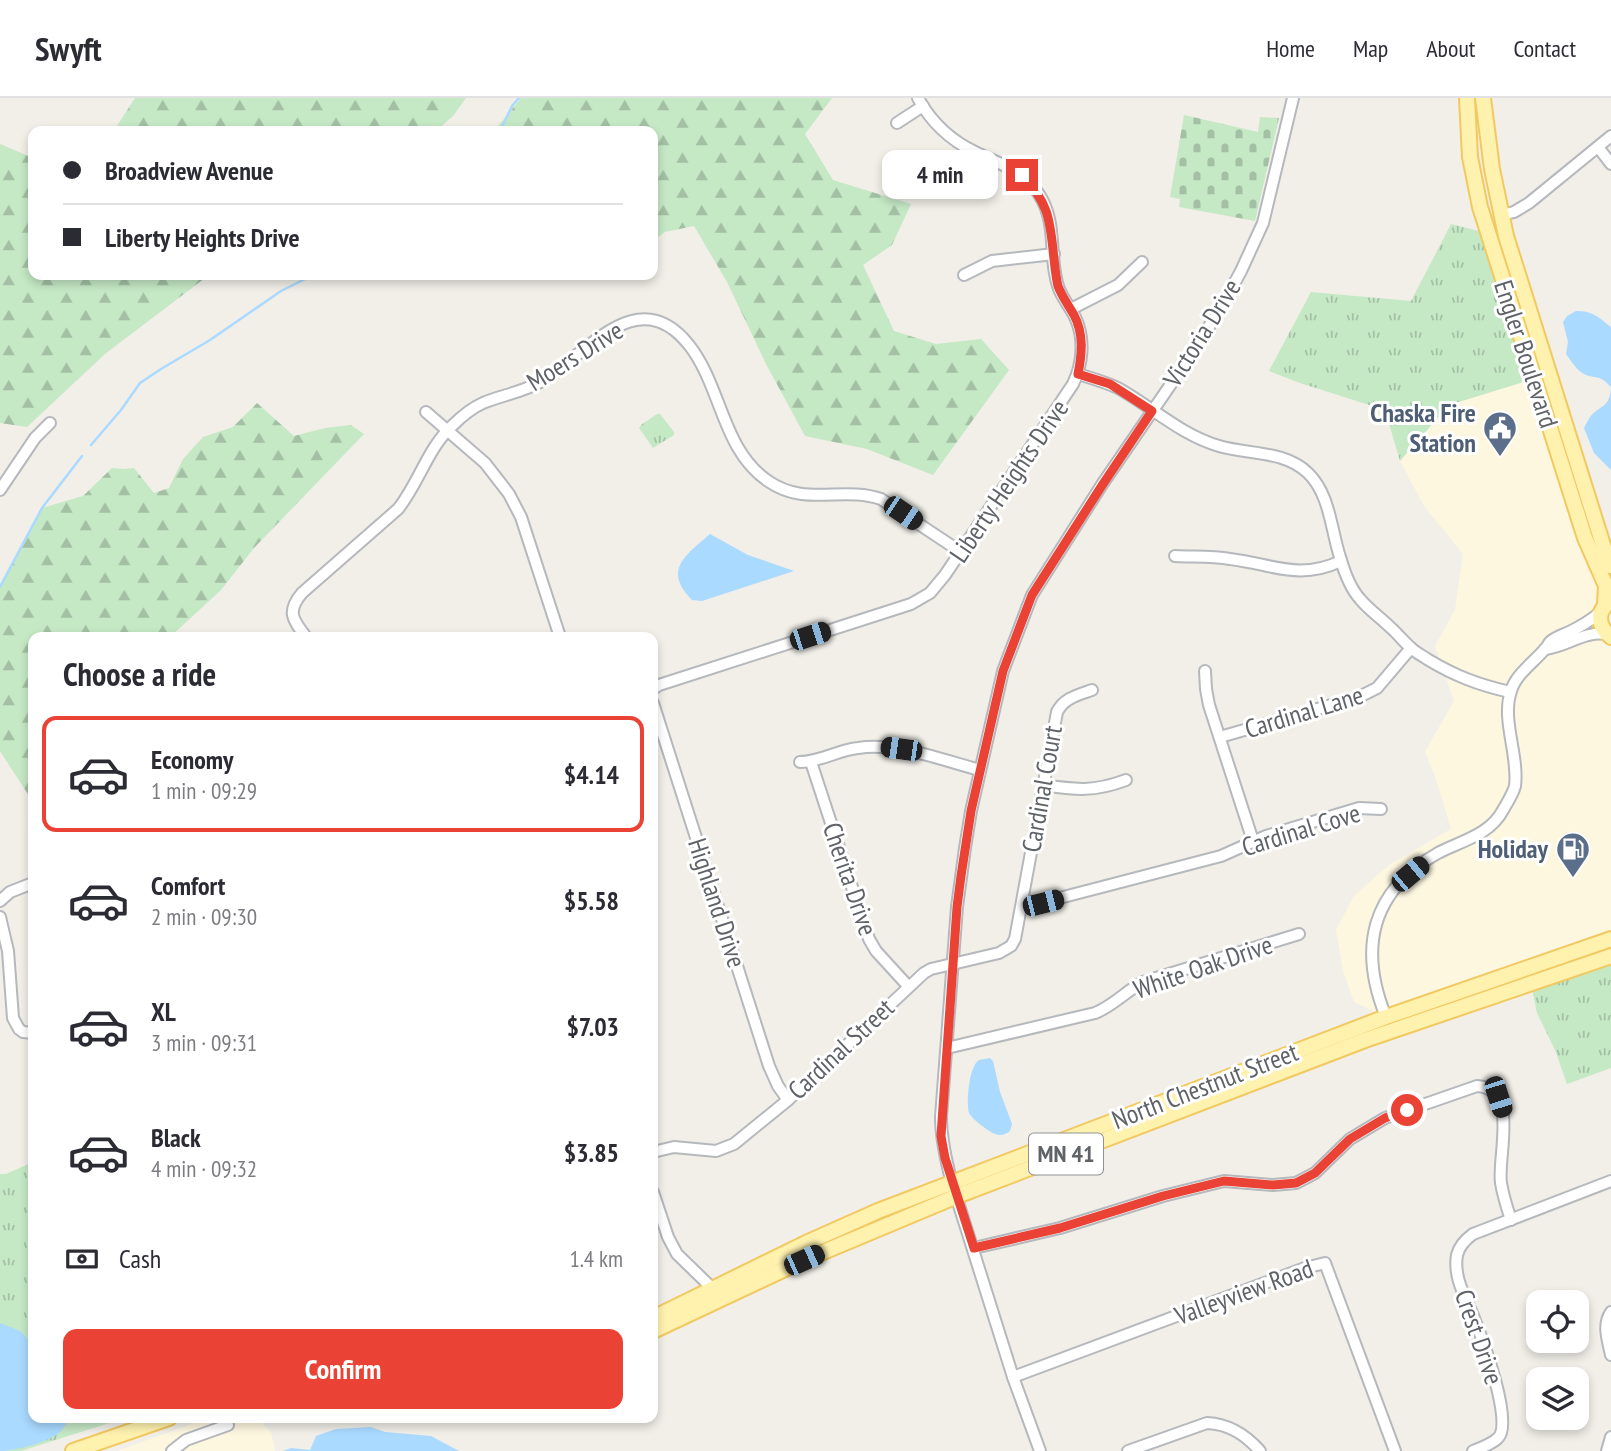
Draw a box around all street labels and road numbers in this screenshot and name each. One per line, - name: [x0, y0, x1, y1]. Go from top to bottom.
- street label: Victoria Drive: [1155, 273, 1248, 394]
- street label: Engler Boulevard: [1487, 276, 1566, 432]
- street label: Moers Drive: [521, 313, 629, 398]
- street label: Liberty Heights Drive: [942, 393, 1075, 568]
- street label: Cardinal Lane: [1241, 678, 1367, 745]
- street label: Cardinal Court: [1014, 723, 1069, 855]
- street label: Cardinal Cove: [1238, 796, 1364, 863]
- street label: Cherita Drive: [816, 818, 885, 940]
- street label: Highland Drive: [681, 834, 754, 972]
- street label: White Oak Drive: [1129, 927, 1277, 1006]
- street label: Cardinal Street: [781, 991, 901, 1106]
- street label: North Chestnut Street: [1107, 1035, 1302, 1136]
- road number: MN 41: [1029, 1134, 1103, 1174]
- street label: Valleyview Road: [1169, 1251, 1318, 1332]
- street label: Crest Drive: [1448, 1285, 1511, 1389]

